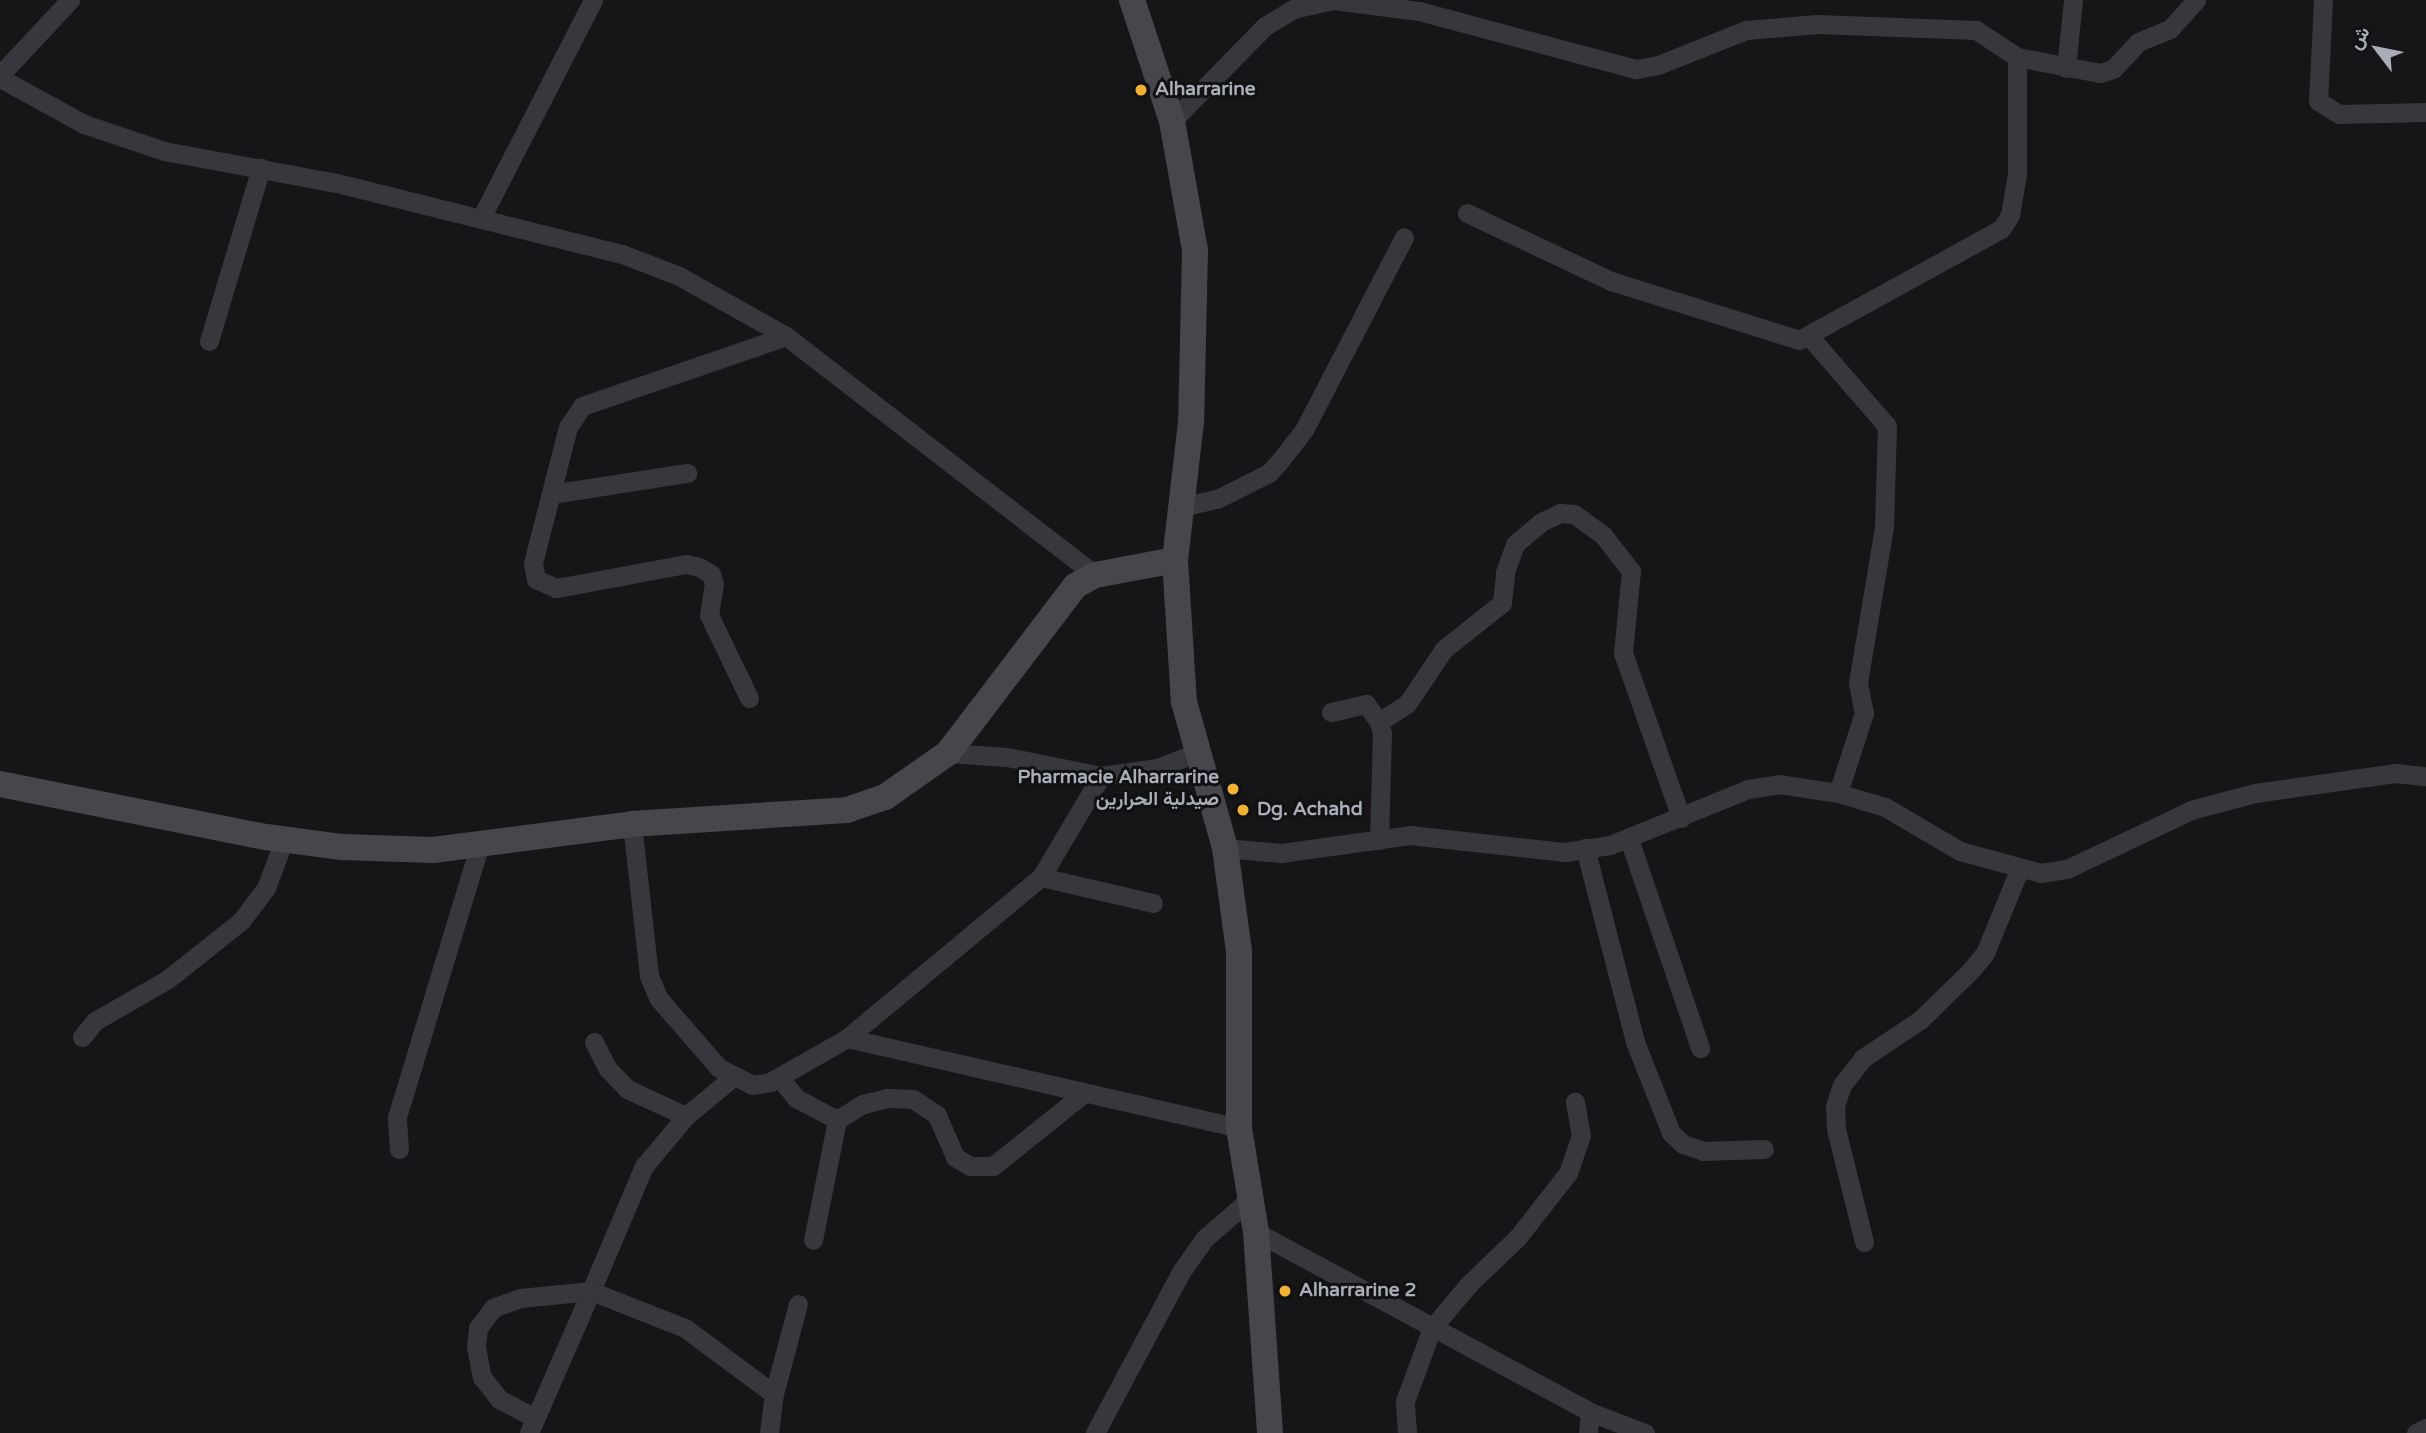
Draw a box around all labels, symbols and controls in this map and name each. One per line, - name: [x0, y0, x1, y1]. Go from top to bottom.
- north arrow: [2342, 14, 2412, 84]
- text: ش: [2344, 22, 2375, 53]
- place label: Alharrarine: [1155, 79, 1256, 101]
- marker: Alharrarine: [1133, 82, 1149, 98]
- place label: Pharmacie Alharrarine صيدلية الحرارين: [1018, 767, 1219, 811]
- marker: Pharmacie Alharrarine صيدلية الحرارين: [1225, 781, 1241, 797]
- place label: Dg. Achahd: [1257, 799, 1363, 821]
- marker: Dg. Achahd: [1235, 802, 1251, 818]
- place label: Alharrarine 2: [1299, 1280, 1416, 1302]
- marker: Alharrarine 2: [1277, 1283, 1293, 1299]

